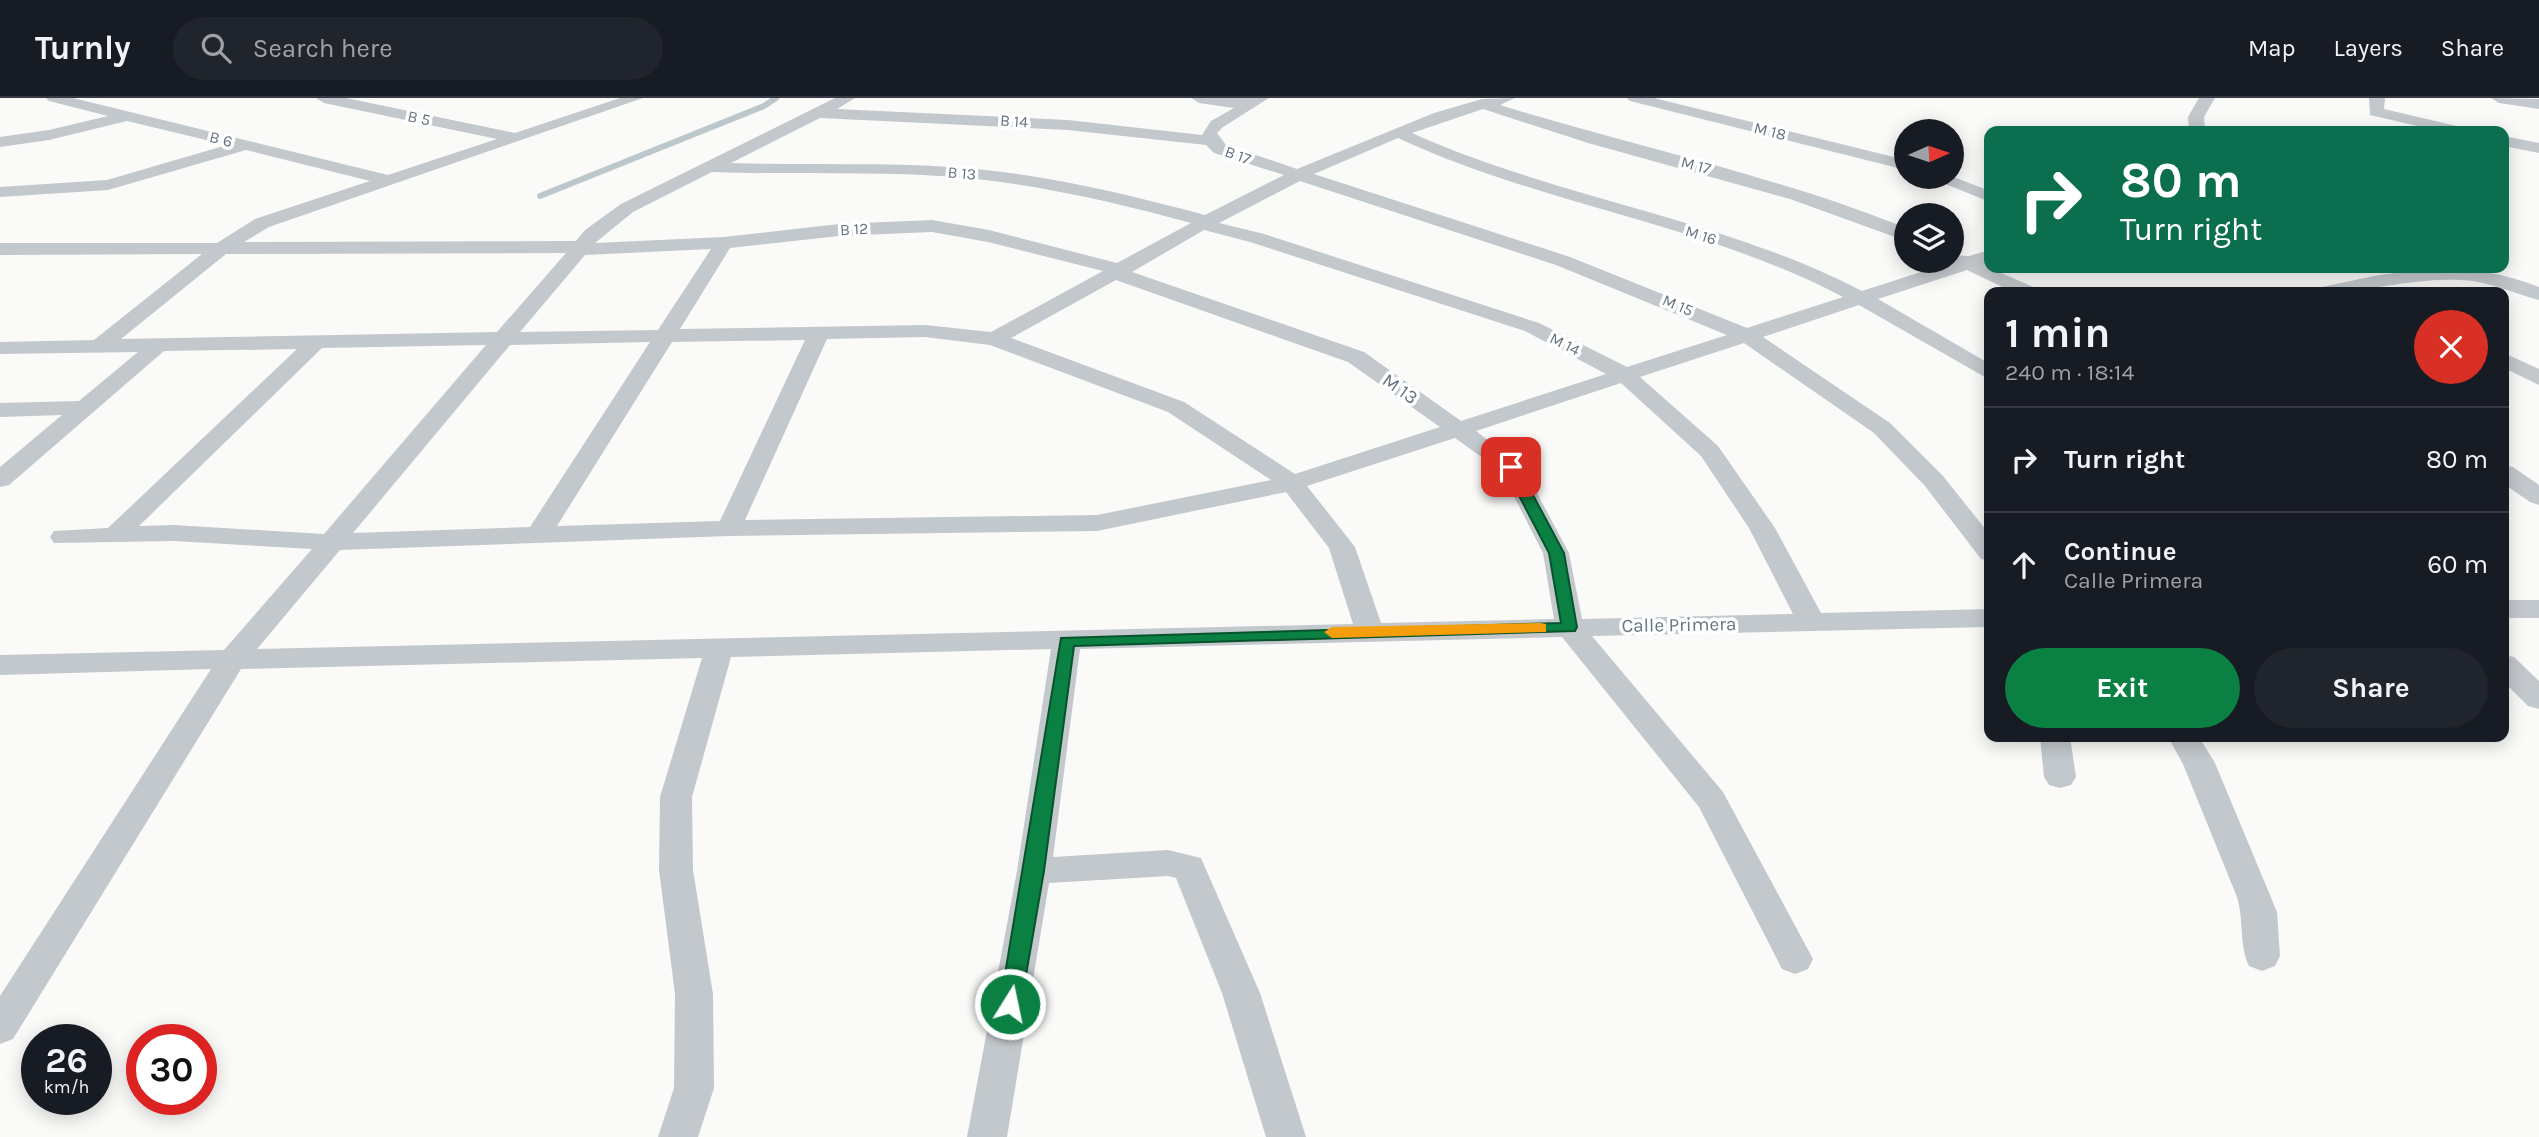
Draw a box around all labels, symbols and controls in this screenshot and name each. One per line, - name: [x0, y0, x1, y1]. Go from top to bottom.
- search box: [173, 17, 663, 80]
- text: Turnly: [35, 29, 131, 67]
- icon: search: [197, 29, 235, 67]
- text: Search here: [253, 33, 393, 64]
- text: Map: [2248, 34, 2296, 62]
- text: Layers: [2334, 34, 2403, 62]
- text: Share: [2441, 34, 2504, 62]
- street label: B 5: [406, 106, 432, 130]
- street label: B 14: [999, 111, 1029, 131]
- street label: M 18: [1752, 118, 1788, 144]
- north arrow: [1894, 119, 1964, 189]
- map controls: [1894, 119, 1964, 273]
- street label: B 6: [208, 127, 234, 151]
- street label: B 17: [1222, 142, 1254, 169]
- street label: M 17: [1679, 152, 1713, 178]
- text: 80 m: [2120, 152, 2242, 209]
- icon: right: [2005, 154, 2096, 245]
- street label: B 13: [947, 162, 977, 184]
- button: layers: [1894, 203, 1964, 273]
- text: Turn right: [2120, 211, 2262, 248]
- street label: B 12: [839, 219, 869, 239]
- street label: M 16: [1683, 221, 1719, 249]
- street label: M 15: [1660, 290, 1696, 320]
- text: 1 min: [2005, 308, 2110, 358]
- button: close: [2414, 310, 2488, 384]
- street label: M 14: [1547, 328, 1583, 360]
- text: 240 m · 18:14: [2005, 359, 2134, 386]
- street label: M 13: [1378, 369, 1422, 409]
- pin: [1481, 437, 1541, 497]
- icon: right: [2005, 441, 2043, 479]
- text: Turn right: [2064, 444, 2185, 475]
- text: 80 m: [2426, 444, 2488, 475]
- icon: arrive: [1492, 448, 1530, 486]
- text: Continue: [2064, 536, 2176, 567]
- icon: ahead: [2005, 546, 2043, 584]
- text: 60 m: [2427, 549, 2488, 580]
- text: Calle Primera: [2064, 567, 2203, 594]
- street label: Calle Primera: [1621, 613, 1737, 637]
- button: Exit: [2005, 648, 2240, 728]
- button: Share: [2254, 648, 2488, 728]
- position arrow: [973, 967, 1047, 1041]
- speed limit sign: 30: [126, 1024, 217, 1115]
- text: 26: [45, 1040, 88, 1081]
- text: km/h: [44, 1076, 89, 1098]

